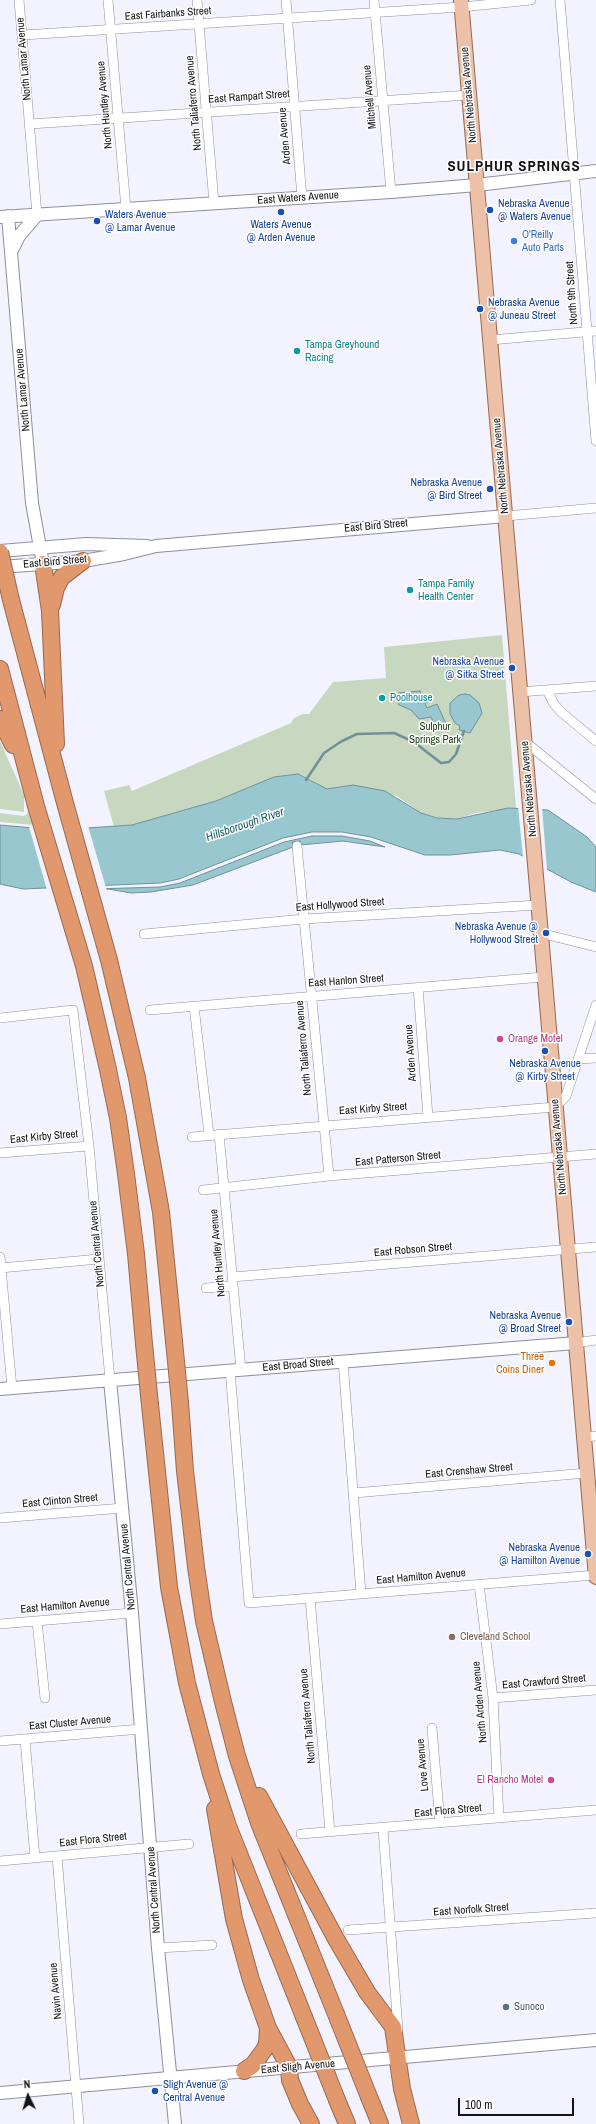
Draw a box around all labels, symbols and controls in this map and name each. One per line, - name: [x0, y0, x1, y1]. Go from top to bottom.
- street label: East Fairbanks Street: [124, 4, 212, 24]
- street label: North Lamar Avenue: [14, 17, 34, 101]
- street label: North Nebraska Avenue: [458, 47, 480, 143]
- street label: North Taliaferro Avenue: [183, 55, 205, 151]
- street label: North Huntley Avenue: [95, 61, 115, 149]
- street label: Mitchell Avenue: [361, 65, 379, 129]
- street label: East Rampart Street: [208, 88, 290, 106]
- street label: Arden Avenue: [276, 107, 294, 165]
- district label: SULPHUR SPRINGS: [447, 158, 581, 176]
- street label: East Waters Avenue: [257, 189, 339, 207]
- place label: Nebraska Avenue @ Waters Avenue: [498, 197, 571, 223]
- marker: Nebraska Avenue @ Waters Avenue: [485, 205, 495, 215]
- marker: Waters Avenue @ Arden Avenue: [276, 207, 286, 217]
- place label: Waters Avenue @ Lamar Avenue: [105, 208, 175, 234]
- marker: Waters Avenue @ Lamar Avenue: [92, 216, 102, 226]
- place label: Waters Avenue @ Arden Avenue: [247, 218, 315, 244]
- place label: O'Reilly Auto Parts: [522, 228, 564, 254]
- marker: O'Reilly Auto Parts: [509, 236, 519, 246]
- street label: North 9th Street: [563, 261, 581, 325]
- place label: Nebraska Avenue @ Juneau Street: [488, 296, 560, 322]
- marker: Nebraska Avenue @ Juneau Street: [475, 304, 485, 314]
- place label: Tampa Greyhound Racing: [305, 338, 379, 364]
- marker: Tampa Greyhound Racing: [292, 346, 302, 356]
- street label: North Lamar Avenue: [13, 348, 33, 432]
- street label: North Nebraska Avenue: [490, 418, 512, 514]
- place label: Nebraska Avenue @ Bird Street: [410, 476, 482, 502]
- marker: Nebraska Avenue @ Bird Street: [485, 484, 495, 494]
- street label: East Bird Street: [344, 517, 408, 535]
- street label: East Bird Street: [23, 553, 87, 571]
- place label: Tampa Family Health Center: [418, 577, 474, 603]
- marker: Tampa Family Health Center: [405, 585, 415, 595]
- place label: Nebraska Avenue @ Sitka Street: [432, 655, 504, 681]
- marker: Nebraska Avenue @ Sitka Street: [507, 663, 517, 673]
- place label: Poolhouse: [390, 691, 433, 705]
- marker: Poolhouse: [377, 693, 387, 703]
- park label: Sulphur Springs Park: [409, 720, 461, 746]
- street label: North Nebraska Avenue: [518, 741, 540, 837]
- water label: Hillsborough River: [204, 805, 286, 845]
- street label: East Hollywood Street: [295, 895, 385, 915]
- place label: Nebraska Avenue @ Hollywood Street: [455, 920, 538, 946]
- marker: Nebraska Avenue @ Hollywood Street: [541, 928, 551, 938]
- street label: East Hanlon Street: [308, 972, 384, 990]
- street label: North Taliaferro Avenue: [293, 1000, 315, 1096]
- street label: Arden Avenue: [402, 1024, 420, 1082]
- place label: Orange Motel: [508, 1032, 563, 1046]
- marker: Orange Motel: [495, 1034, 505, 1044]
- marker: Nebraska Avenue @ Kirby Street: [540, 1046, 550, 1056]
- place label: Nebraska Avenue @ Kirby Street: [509, 1057, 581, 1083]
- street label: North Nebraska Avenue: [548, 1099, 570, 1195]
- street label: East Kirby Street: [339, 1100, 407, 1118]
- street label: East Kirby Street: [9, 1127, 79, 1147]
- street label: East Patterson Street: [355, 1149, 441, 1169]
- street label: North Central Avenue: [87, 1200, 107, 1288]
- street label: North Huntley Avenue: [208, 1209, 228, 1297]
- street label: East Robson Street: [373, 1240, 453, 1260]
- place label: Nebraska Avenue @ Broad Street: [489, 1309, 561, 1335]
- marker: Nebraska Avenue @ Broad Street: [564, 1317, 574, 1327]
- place label: Three Coins Diner: [496, 1350, 544, 1376]
- street label: East Broad Street: [262, 1355, 334, 1375]
- marker: Three Coins Diner: [547, 1358, 557, 1368]
- street label: East Crenshaw Street: [425, 1461, 513, 1481]
- street label: East Clinton Street: [22, 1491, 98, 1511]
- street label: North Central Avenue: [118, 1523, 138, 1611]
- place label: Nebraska Avenue @ Hamilton Avenue: [499, 1541, 580, 1567]
- marker: Nebraska Avenue @ Hamilton Avenue: [583, 1549, 593, 1559]
- street label: East Hamilton Avenue: [376, 1567, 466, 1587]
- street label: East Hamilton Avenue: [20, 1596, 110, 1616]
- place label: Cleveland School: [460, 1630, 530, 1644]
- marker: Cleveland School: [447, 1632, 457, 1642]
- street label: North Arden Avenue: [470, 1661, 490, 1743]
- street label: North Taliaferro Avenue: [297, 1668, 319, 1764]
- street label: East Crawford Street: [502, 1672, 586, 1692]
- street label: East Cluster Avenue: [29, 1713, 111, 1733]
- street label: Love Avenue: [414, 1738, 432, 1792]
- place label: El Rancho Motel: [477, 1773, 543, 1787]
- marker: El Rancho Motel: [546, 1775, 556, 1785]
- street label: East Flora Street: [414, 1801, 482, 1821]
- street label: East Flora Street: [59, 1830, 127, 1850]
- street label: North Central Avenue: [144, 1846, 164, 1934]
- street label: East Norfolk Street: [433, 1901, 509, 1919]
- street label: Navin Avenue: [47, 1962, 65, 2020]
- place label: Sunoco: [514, 2000, 545, 2014]
- marker: Sunoco: [501, 2002, 511, 2012]
- street label: East Sligh Avenue: [261, 2057, 335, 2077]
- north arrow: [8, 2076, 48, 2116]
- text: N: [23, 2077, 31, 2091]
- place label: Sligh Avenue @ Central Avenue: [163, 2078, 228, 2104]
- marker: Sligh Avenue @ Central Avenue: [150, 2086, 160, 2096]
- scale bar: [460, 2090, 576, 2116]
- text: 100 m: [465, 2097, 492, 2113]

